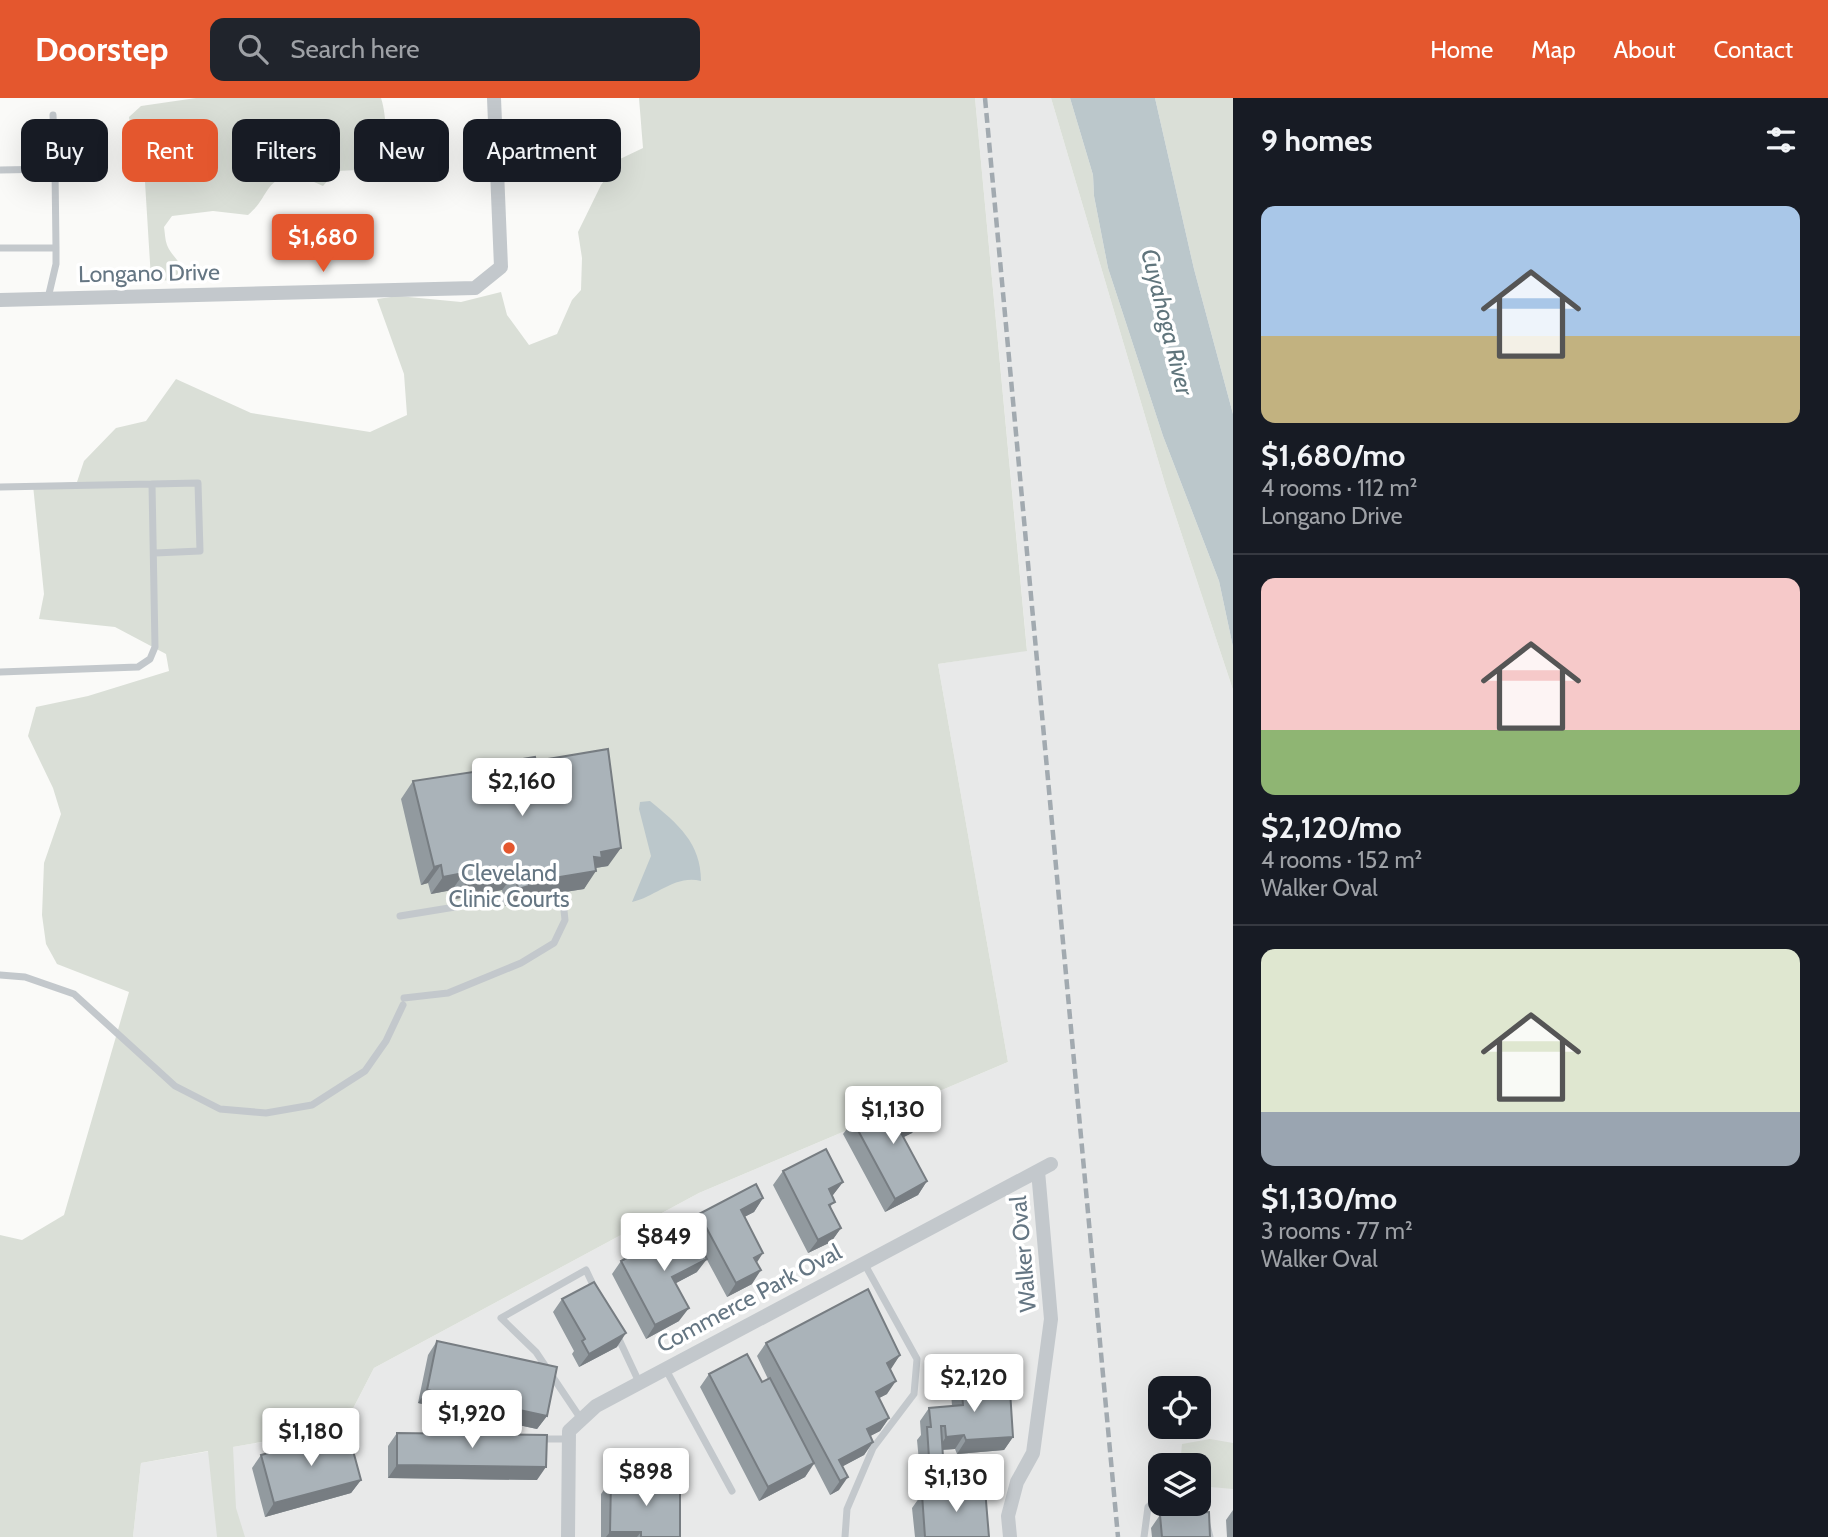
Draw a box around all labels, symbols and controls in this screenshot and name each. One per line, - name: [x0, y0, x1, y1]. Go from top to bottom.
- search box: [210, 18, 700, 81]
- text: Doorstep: [35, 29, 168, 69]
- icon: search: [234, 30, 272, 68]
- text: Search here: [290, 33, 419, 65]
- text: Home: [1430, 35, 1493, 64]
- text: Map: [1531, 35, 1576, 64]
- text: About: [1614, 35, 1676, 64]
- text: Contact: [1714, 35, 1793, 64]
- chip: Buy: [21, 119, 108, 182]
- chip: Rent: [122, 119, 218, 182]
- chip: Filters: [232, 119, 340, 182]
- chip: New: [354, 119, 449, 182]
- chip: Apartment: [463, 119, 621, 182]
- icon: filters: [1762, 121, 1800, 159]
- text: 9 homes: [1261, 122, 1372, 159]
- pin: $1,680: [266, 214, 380, 274]
- text: $1,680: [288, 223, 358, 251]
- water label: Cuyahoga River: [1135, 246, 1200, 400]
- icon: home: [1468, 251, 1594, 377]
- street label: Longano Drive: [78, 258, 220, 288]
- text: $1,680/mo: [1261, 437, 1405, 474]
- text: 4 rooms · 112 m²: [1261, 474, 1417, 502]
- text: Longano Drive: [1261, 502, 1403, 530]
- icon: home: [1468, 623, 1594, 749]
- pin: $2,160: [465, 758, 579, 818]
- text: $2,160: [488, 767, 556, 795]
- text: $2,120/mo: [1261, 809, 1402, 846]
- marker: Cleveland Clinic Courts: [501, 840, 517, 856]
- text: 4 rooms · 152 m²: [1261, 846, 1422, 874]
- place label: Cleveland Clinic Courts: [449, 859, 569, 913]
- text: Walker Oval: [1261, 874, 1378, 902]
- icon: home: [1468, 994, 1594, 1120]
- pin: $1,130: [836, 1086, 950, 1146]
- text: $1,130: [861, 1095, 925, 1123]
- text: $1,130/mo: [1261, 1180, 1397, 1217]
- street label: Walker Oval: [1004, 1194, 1042, 1313]
- pin: $849: [623, 1214, 705, 1273]
- text: 3 rooms · 77 m²: [1261, 1217, 1413, 1245]
- text: $849: [637, 1222, 691, 1250]
- street label: Commerce Park Oval: [652, 1237, 846, 1358]
- text: Walker Oval: [1261, 1245, 1378, 1273]
- pin: $2,120: [917, 1354, 1031, 1414]
- text: $2,120: [940, 1363, 1008, 1391]
- map controls: [1148, 1376, 1211, 1516]
- button: locate: [1148, 1376, 1211, 1439]
- pin: $1,920: [415, 1390, 529, 1450]
- text: $1,920: [438, 1399, 506, 1427]
- pin: $1,180: [254, 1408, 368, 1468]
- text: $1,180: [278, 1417, 344, 1445]
- pin: $898: [605, 1448, 687, 1508]
- button: layers: [1148, 1453, 1211, 1516]
- pin: $1,130: [899, 1454, 1013, 1514]
- text: $898: [619, 1457, 673, 1485]
- text: $1,130: [924, 1463, 988, 1491]

